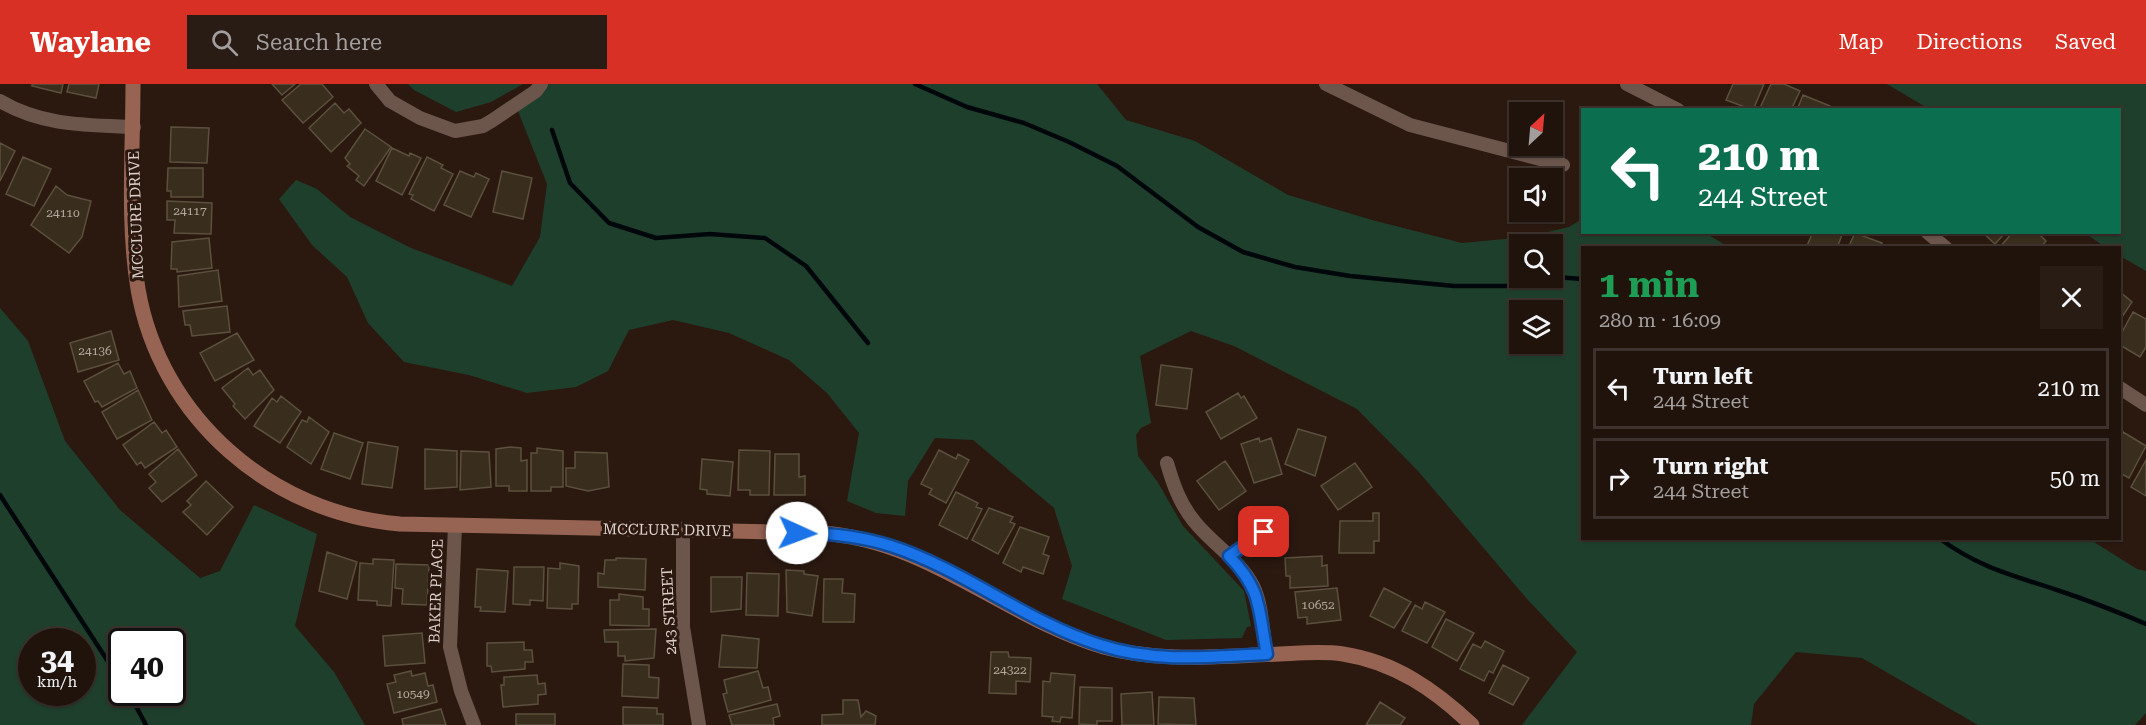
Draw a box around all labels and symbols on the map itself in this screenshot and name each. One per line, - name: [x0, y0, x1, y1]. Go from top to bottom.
- north arrow: [1509, 102, 1563, 156]
- street label: MCCLURE DRIVE: [125, 150, 147, 280]
- house number: 24117: [173, 204, 207, 218]
- house number: 24110: [46, 206, 80, 220]
- house number: 24136: [78, 344, 112, 358]
- position arrow: [765, 501, 829, 565]
- pin: [1238, 506, 1289, 557]
- street label: MCCLURE DRIVE: [603, 520, 731, 540]
- street label: BAKER PLACE: [425, 538, 447, 644]
- street label: 243 STREET: [658, 567, 680, 655]
- house number: 10652: [1301, 598, 1335, 612]
- speed limit sign: 40: [108, 628, 186, 706]
- house number: 24322: [993, 663, 1027, 677]
- house number: 10549: [396, 687, 430, 701]

